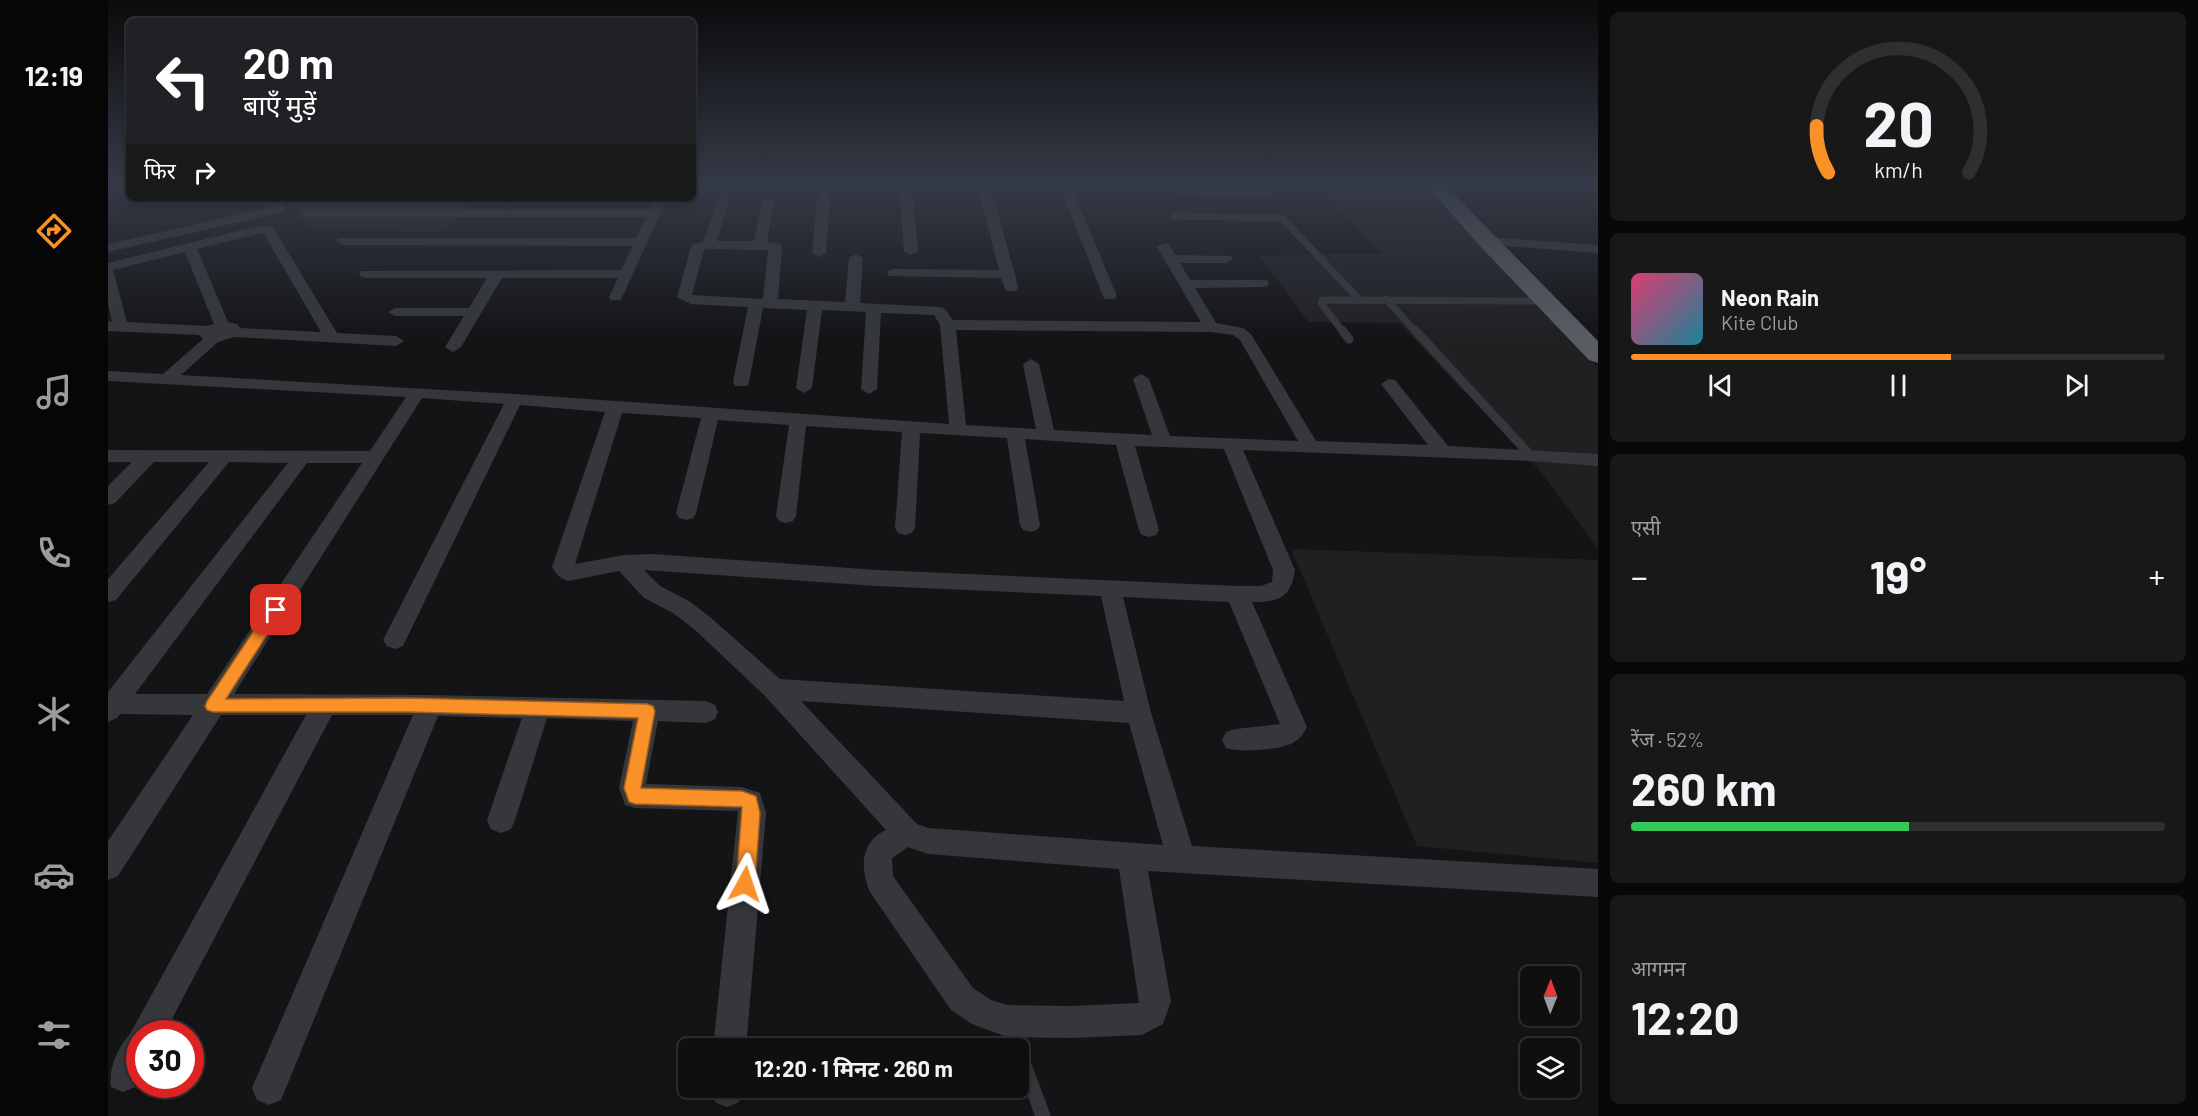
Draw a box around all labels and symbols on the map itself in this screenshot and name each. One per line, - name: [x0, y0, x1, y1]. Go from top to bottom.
- pin: [250, 584, 301, 635]
- position arrow: [713, 852, 777, 916]
- north arrow: [1520, 966, 1580, 1026]
- speed limit sign: 30: [126, 1020, 204, 1098]

